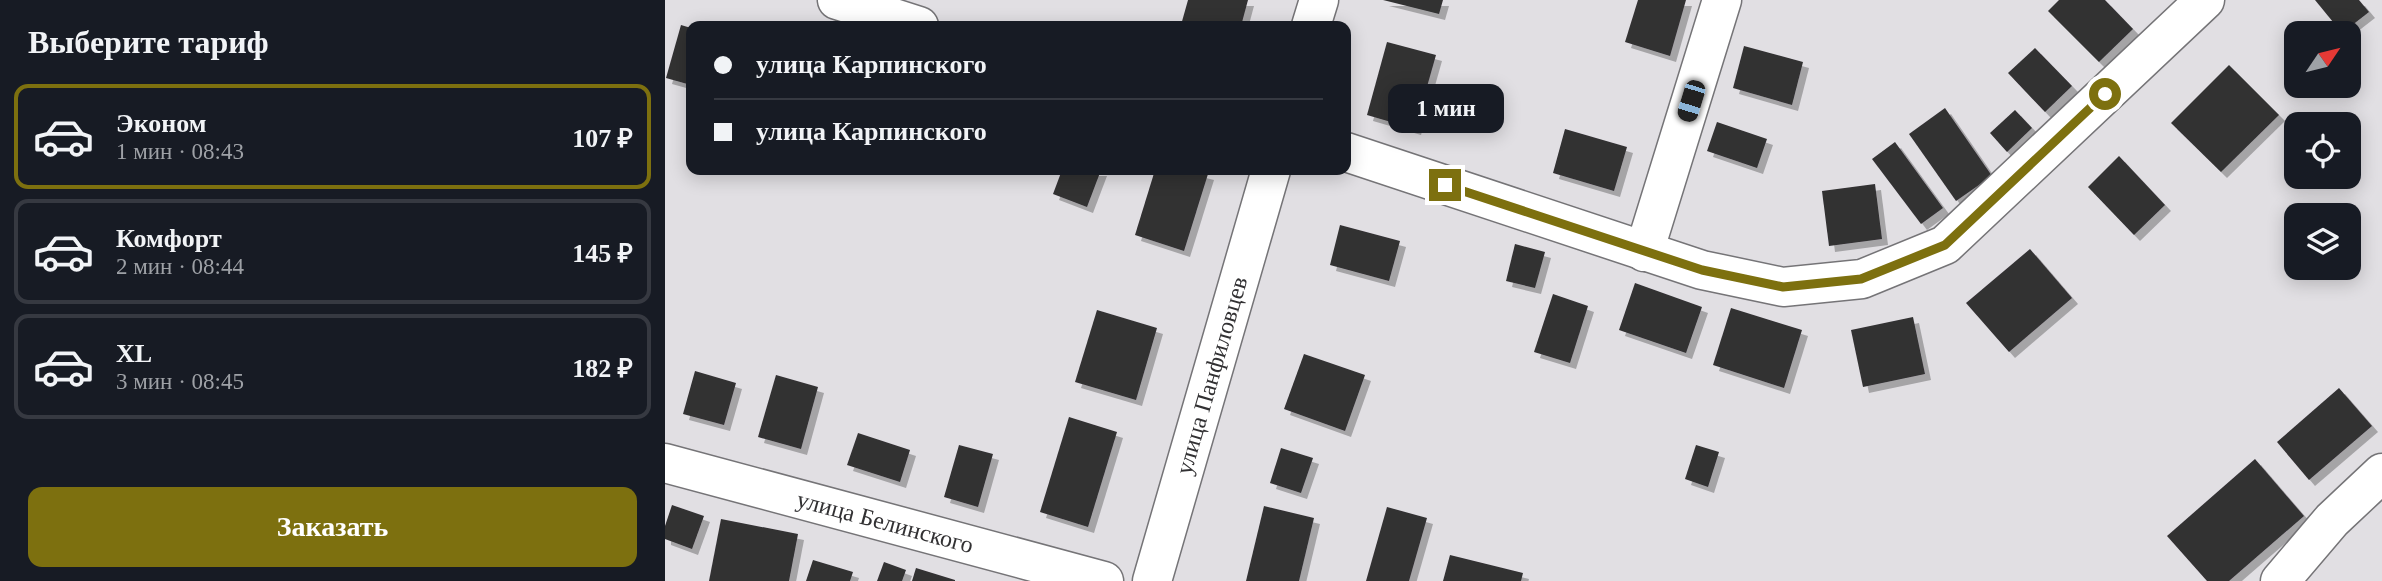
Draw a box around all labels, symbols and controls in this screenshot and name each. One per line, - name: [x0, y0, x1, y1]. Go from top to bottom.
- north arrow: [2284, 21, 2361, 98]
- map controls: [2284, 21, 2361, 280]
- text: Выберите тариф: [28, 24, 269, 60]
- text: улица Карпинского: [756, 50, 987, 79]
- car: [1675, 78, 1708, 124]
- route start: [2089, 78, 2121, 110]
- callout: 1 мин: [1387, 83, 1503, 132]
- text: 1 мин: [1416, 96, 1476, 121]
- icon: car: [32, 105, 95, 168]
- text: Эконом: [116, 109, 206, 138]
- button: locate: [2284, 112, 2361, 189]
- text: улица Карпинского: [756, 117, 987, 146]
- text: 107 ₽: [572, 124, 633, 153]
- text: 1 мин · 08:43: [116, 139, 244, 164]
- route end: [1429, 169, 1461, 201]
- button: layers: [2284, 203, 2361, 280]
- icon: car: [32, 220, 95, 283]
- text: Комфорт: [116, 224, 222, 253]
- text: 145 ₽: [572, 239, 633, 268]
- text: 2 мин · 08:44: [116, 254, 244, 279]
- street label: улица Панфиловцев: [1171, 274, 1252, 477]
- icon: car: [32, 335, 95, 398]
- text: XL: [116, 339, 152, 368]
- text: 182 ₽: [572, 354, 633, 383]
- text: 3 мин · 08:45: [116, 369, 244, 394]
- street label: улица Белинского: [794, 486, 976, 558]
- button: Заказать: [28, 487, 637, 567]

